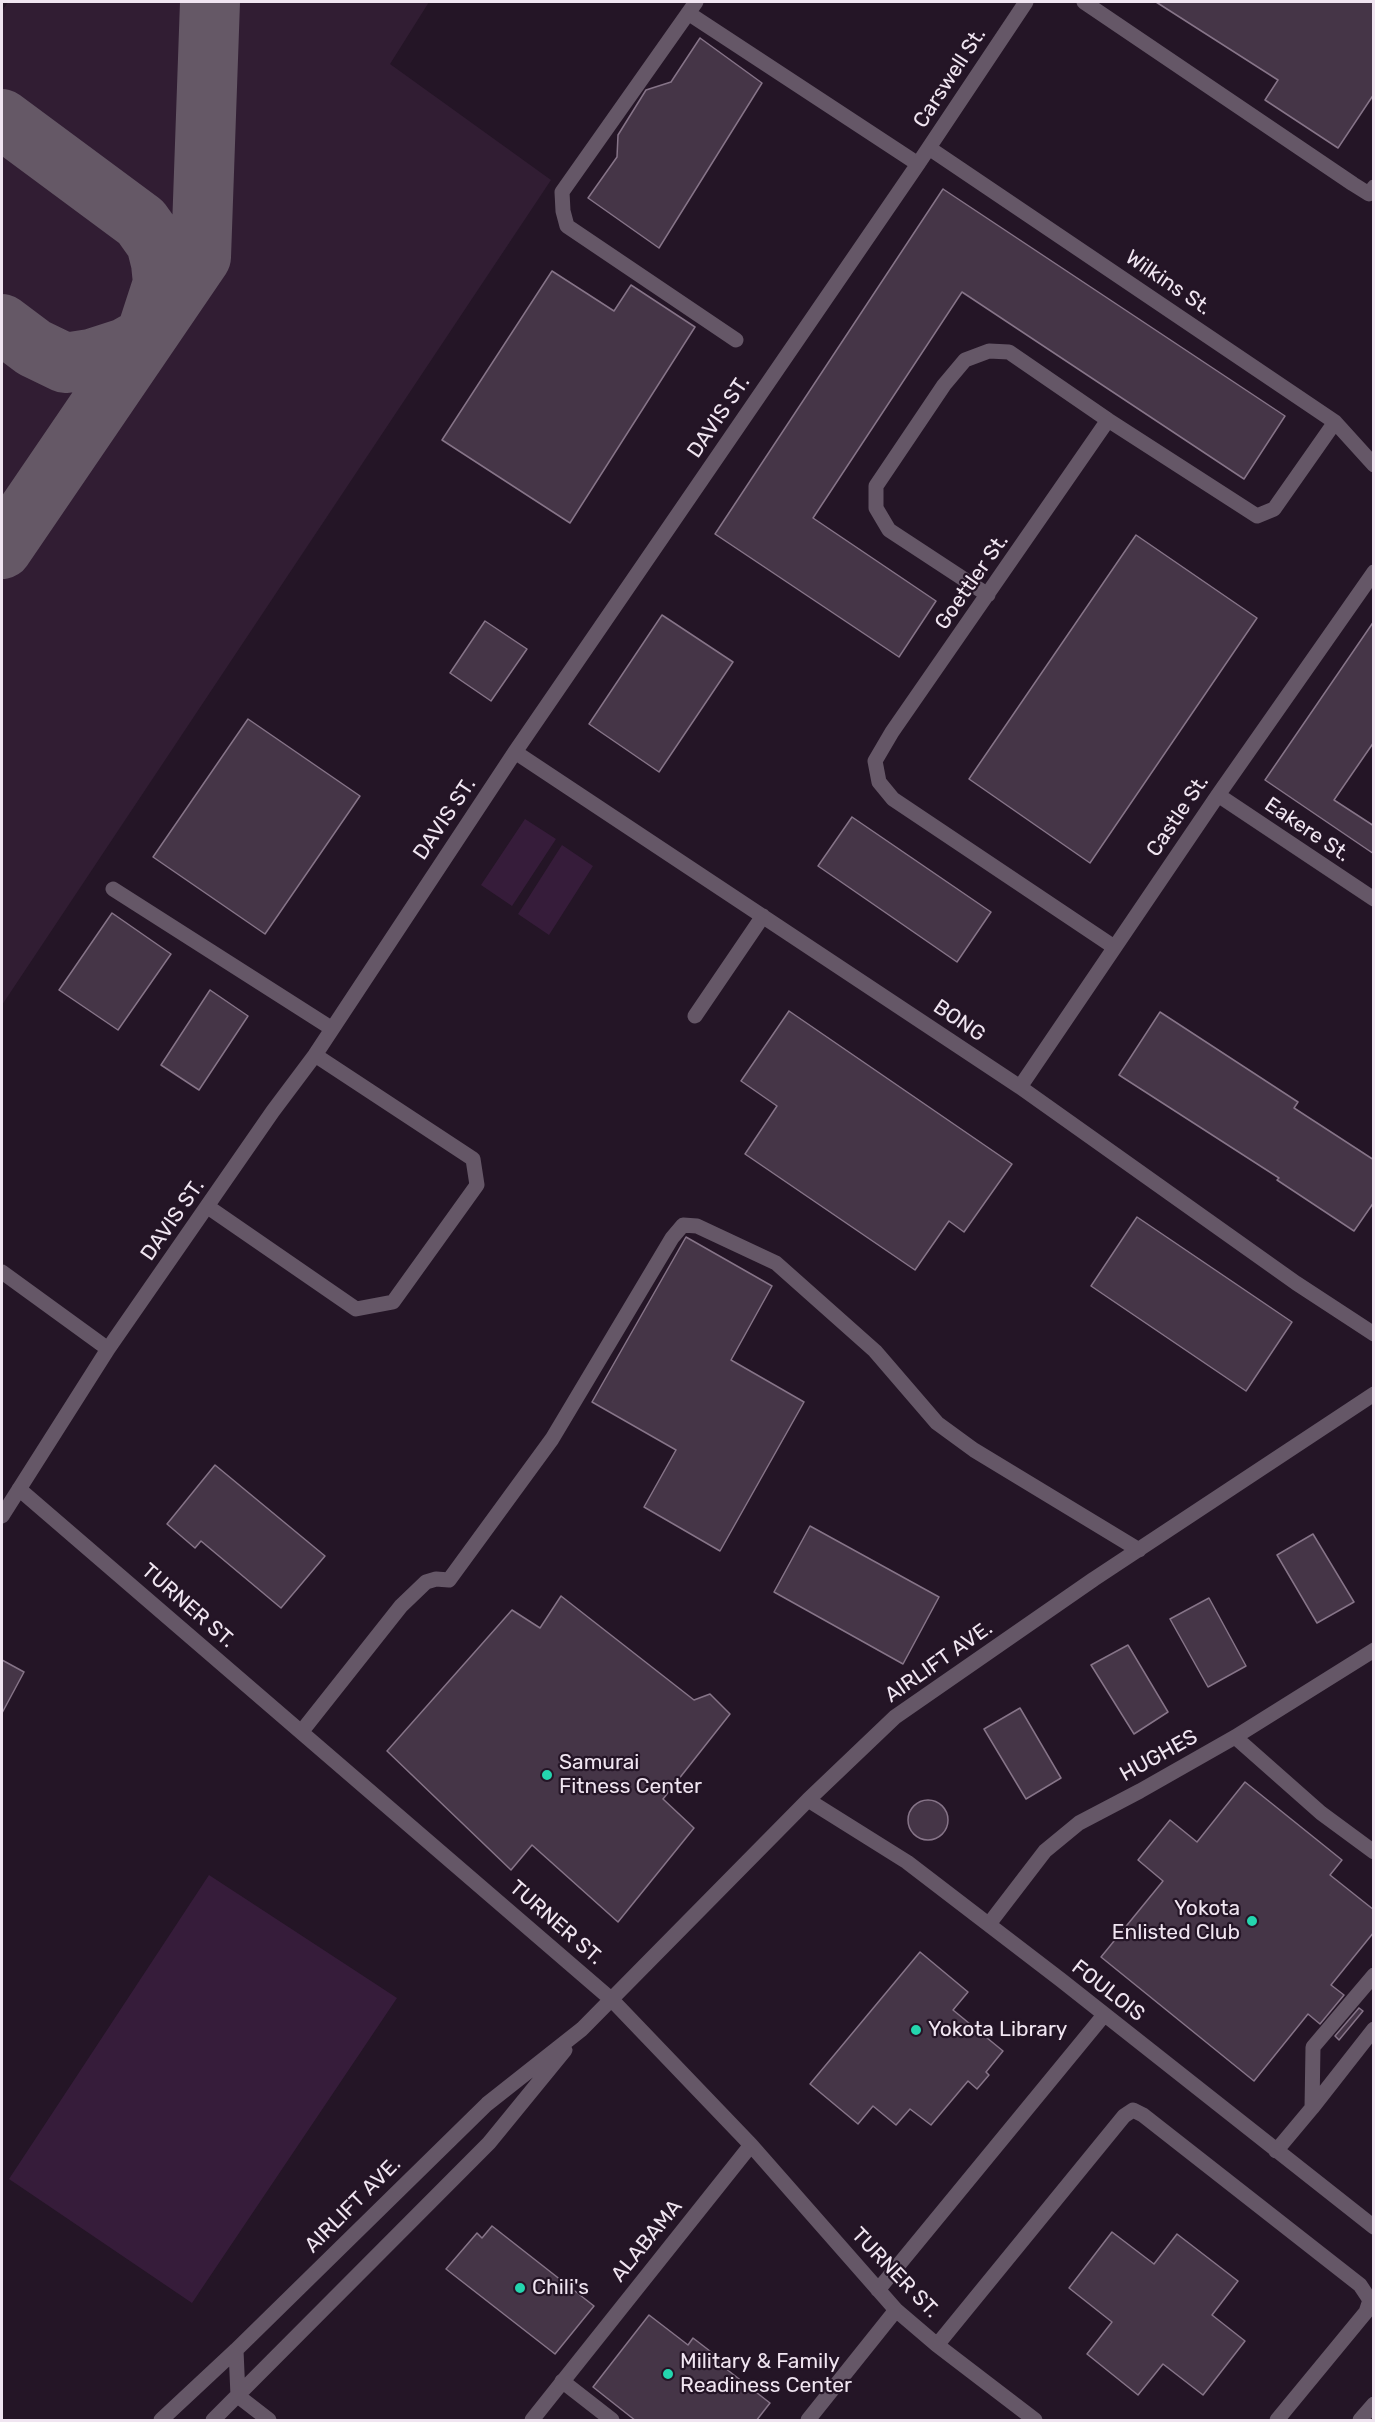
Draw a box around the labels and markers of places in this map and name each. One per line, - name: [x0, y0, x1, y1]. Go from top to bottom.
- place label: Samurai Fitness Center: [559, 1750, 702, 1800]
- marker: Samurai Fitness Center: [540, 1768, 554, 1782]
- place label: Yokota Enlisted Club: [1112, 1896, 1240, 1946]
- marker: Yokota Enlisted Club: [1245, 1914, 1259, 1928]
- place label: Yokota Library: [928, 2017, 1067, 2043]
- marker: Yokota Library: [909, 2023, 923, 2037]
- place label: Chili's: [532, 2275, 589, 2301]
- marker: Chili's: [513, 2281, 527, 2295]
- place label: Military & Family Readiness Center: [680, 2349, 852, 2399]
- marker: Military & Family Readiness Center: [661, 2367, 675, 2381]

